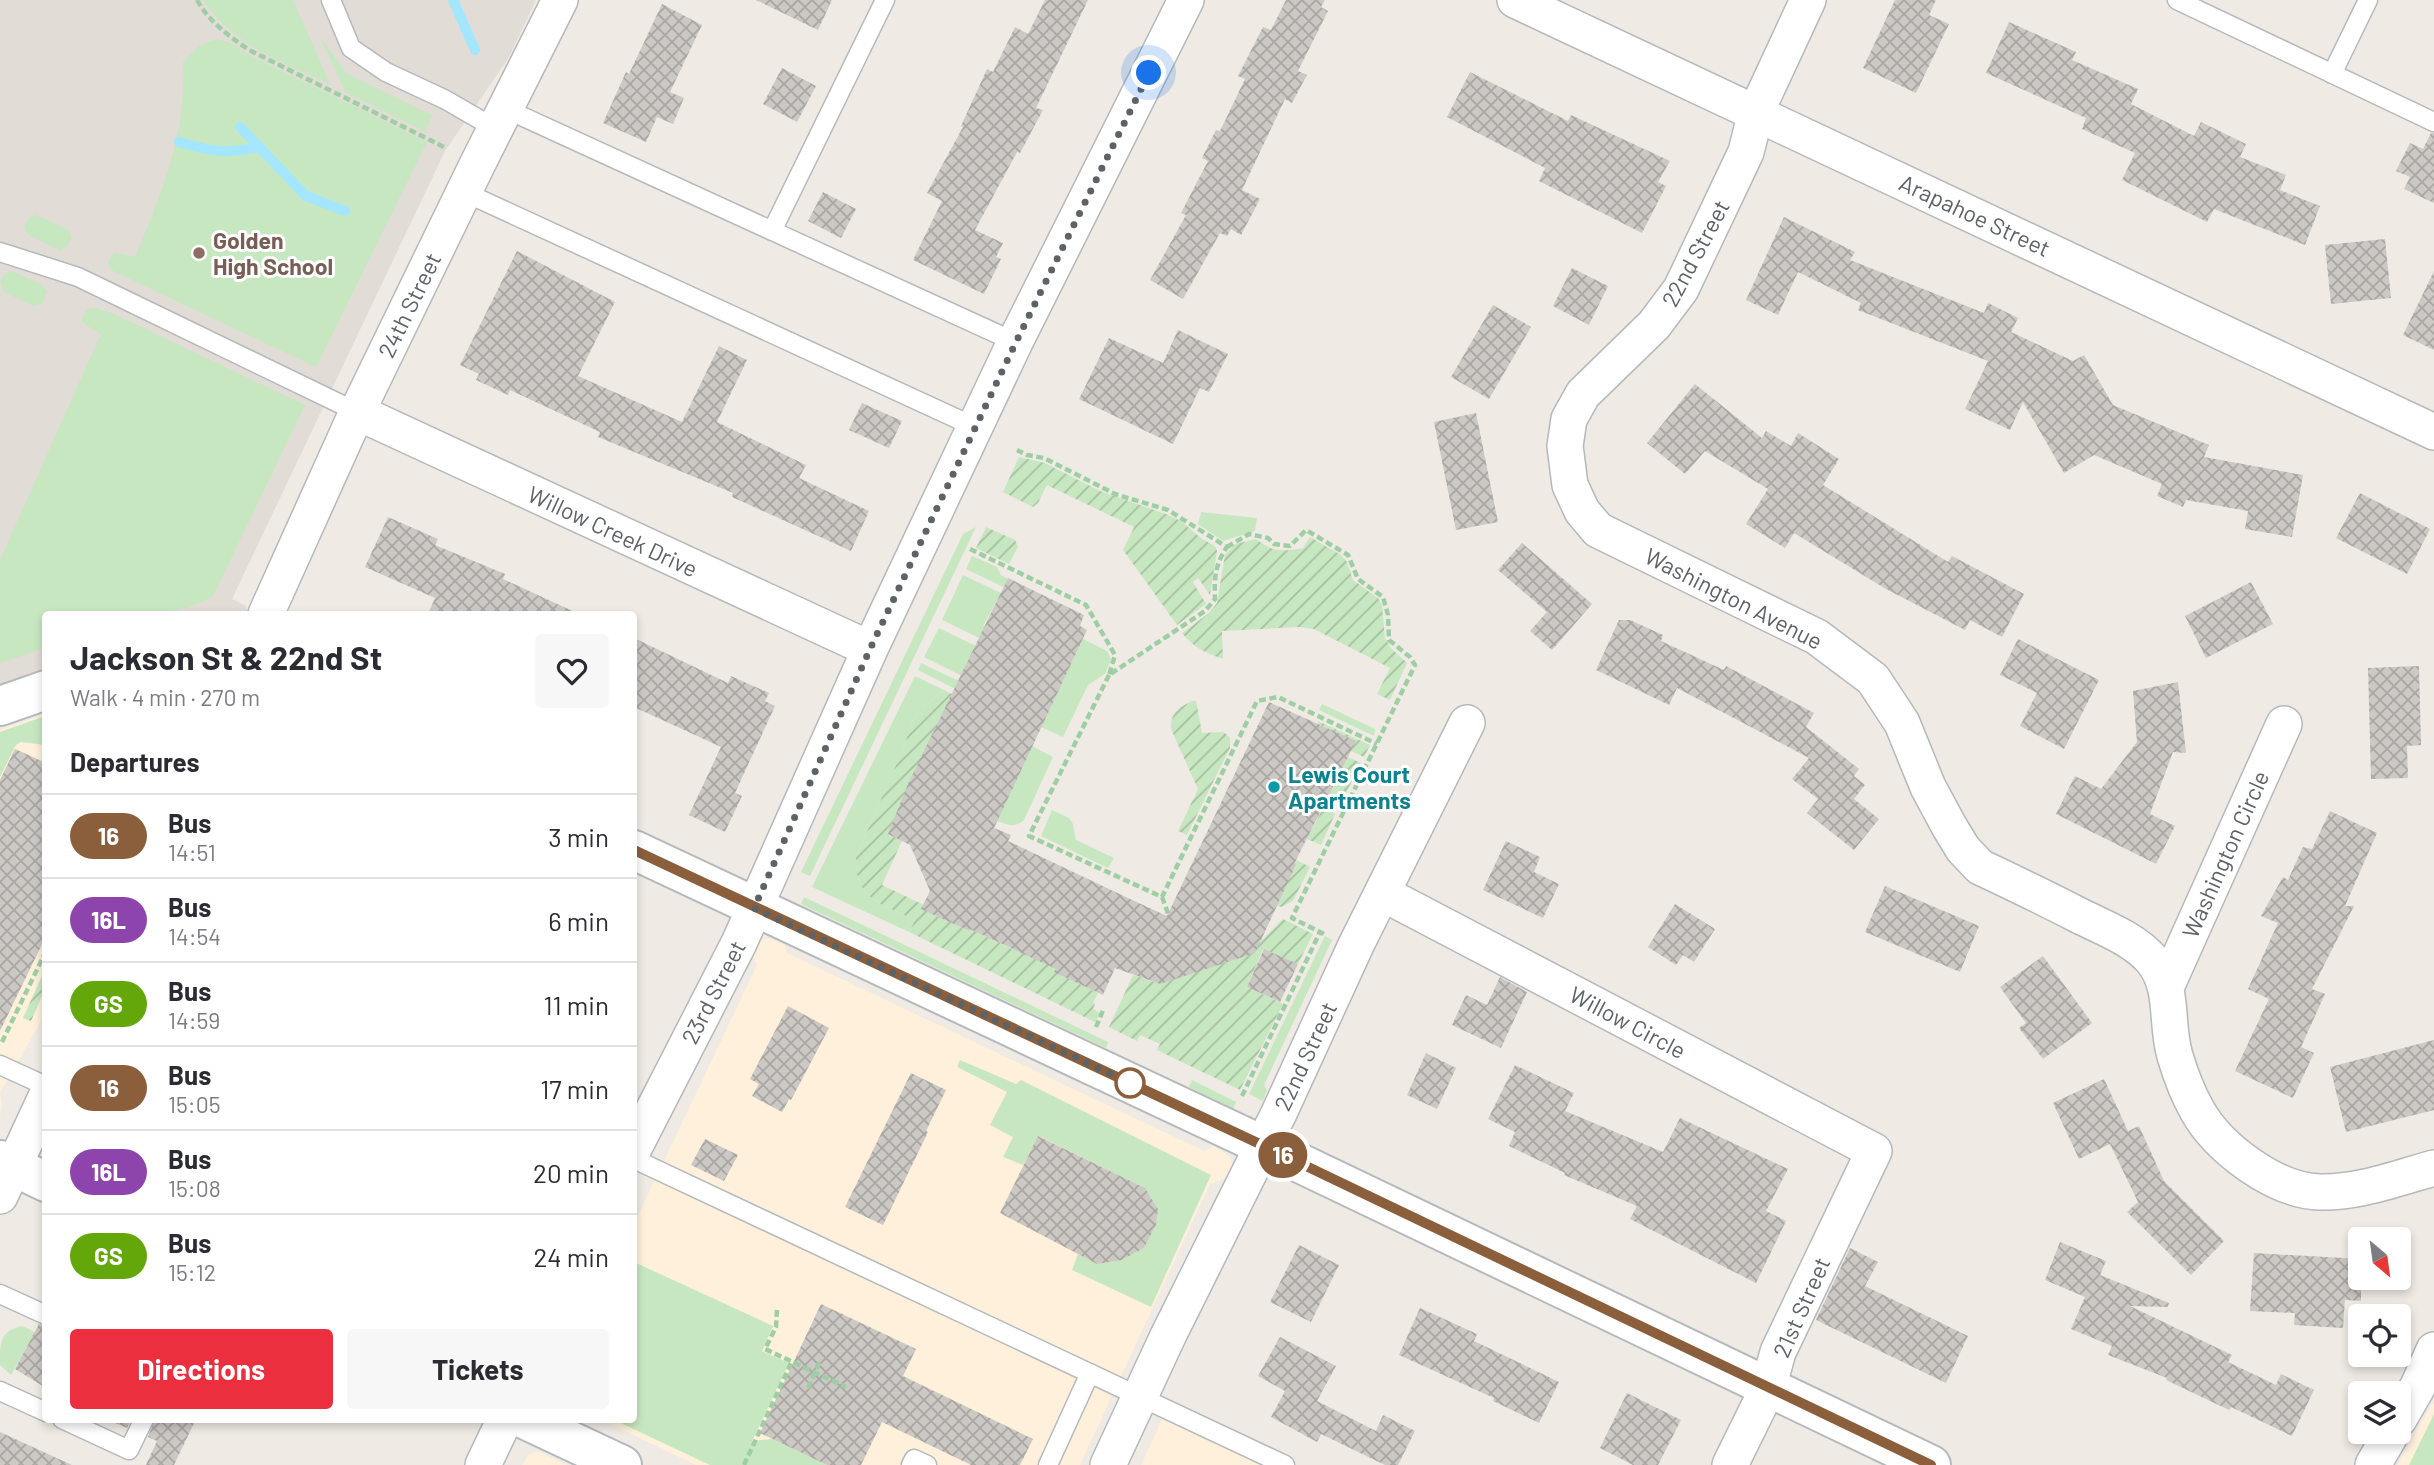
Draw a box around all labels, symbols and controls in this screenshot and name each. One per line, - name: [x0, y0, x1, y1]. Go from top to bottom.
- your location: [1131, 55, 1166, 90]
- street label: Arapahoe Street: [1895, 168, 2055, 262]
- street label: 22nd Street: [1655, 195, 1735, 311]
- place label: Golden High School: [213, 226, 333, 280]
- marker: Golden High School: [191, 245, 207, 261]
- street label: 24th Street: [372, 248, 446, 362]
- street label: Willow Creek Drive: [524, 479, 702, 583]
- street label: Washington Avenue: [1641, 541, 1827, 655]
- button: heart: [535, 634, 609, 708]
- text: Jackson St & 22nd St: [70, 637, 382, 677]
- text: Walk · 4 min · 270 m: [70, 683, 260, 711]
- text: Departures: [70, 746, 200, 777]
- place label: Lewis Court Apartments: [1288, 760, 1411, 814]
- street label: Washington Circle: [2176, 766, 2274, 942]
- marker: Lewis Court Apartments: [1266, 779, 1282, 795]
- text: Bus: [168, 807, 211, 838]
- text: 16: [98, 821, 119, 850]
- text: 3 min: [548, 821, 609, 852]
- text: 14:51: [168, 838, 216, 866]
- text: Bus: [168, 891, 211, 922]
- text: 16L: [91, 905, 126, 934]
- text: 6 min: [548, 905, 609, 936]
- text: 14:54: [168, 922, 221, 950]
- street label: 23rd Street: [675, 936, 751, 1048]
- text: Bus: [168, 975, 211, 1006]
- street label: Willow Circle: [1565, 980, 1691, 1064]
- text: GS: [94, 989, 123, 1018]
- text: 11 min: [543, 989, 609, 1020]
- street label: 22nd Street: [1268, 997, 1342, 1115]
- text: 14:59: [168, 1006, 220, 1034]
- text: Bus: [168, 1059, 211, 1090]
- unlabelled marker: [1115, 1068, 1145, 1098]
- text: 16: [98, 1073, 119, 1102]
- text: 17 min: [540, 1073, 609, 1104]
- text: 15:05: [168, 1090, 221, 1118]
- line badge: 16: [1252, 1132, 1314, 1178]
- text: 16: [1272, 1140, 1294, 1169]
- text: Bus: [168, 1143, 211, 1174]
- text: 16L: [91, 1157, 126, 1186]
- text: 20 min: [533, 1157, 609, 1188]
- text: 15:08: [168, 1174, 221, 1202]
- text: Bus: [168, 1227, 211, 1258]
- north arrow: [2348, 1227, 2412, 1290]
- map controls: [2348, 1227, 2411, 1444]
- text: GS: [94, 1241, 123, 1270]
- text: 24 min: [533, 1241, 609, 1272]
- street label: 21st Street: [1766, 1252, 1836, 1362]
- text: 15:12: [168, 1258, 216, 1286]
- button: locate: [2348, 1304, 2411, 1367]
- button: Directions: [70, 1329, 333, 1409]
- button: Tickets: [347, 1329, 609, 1409]
- button: layers: [2348, 1381, 2411, 1444]

